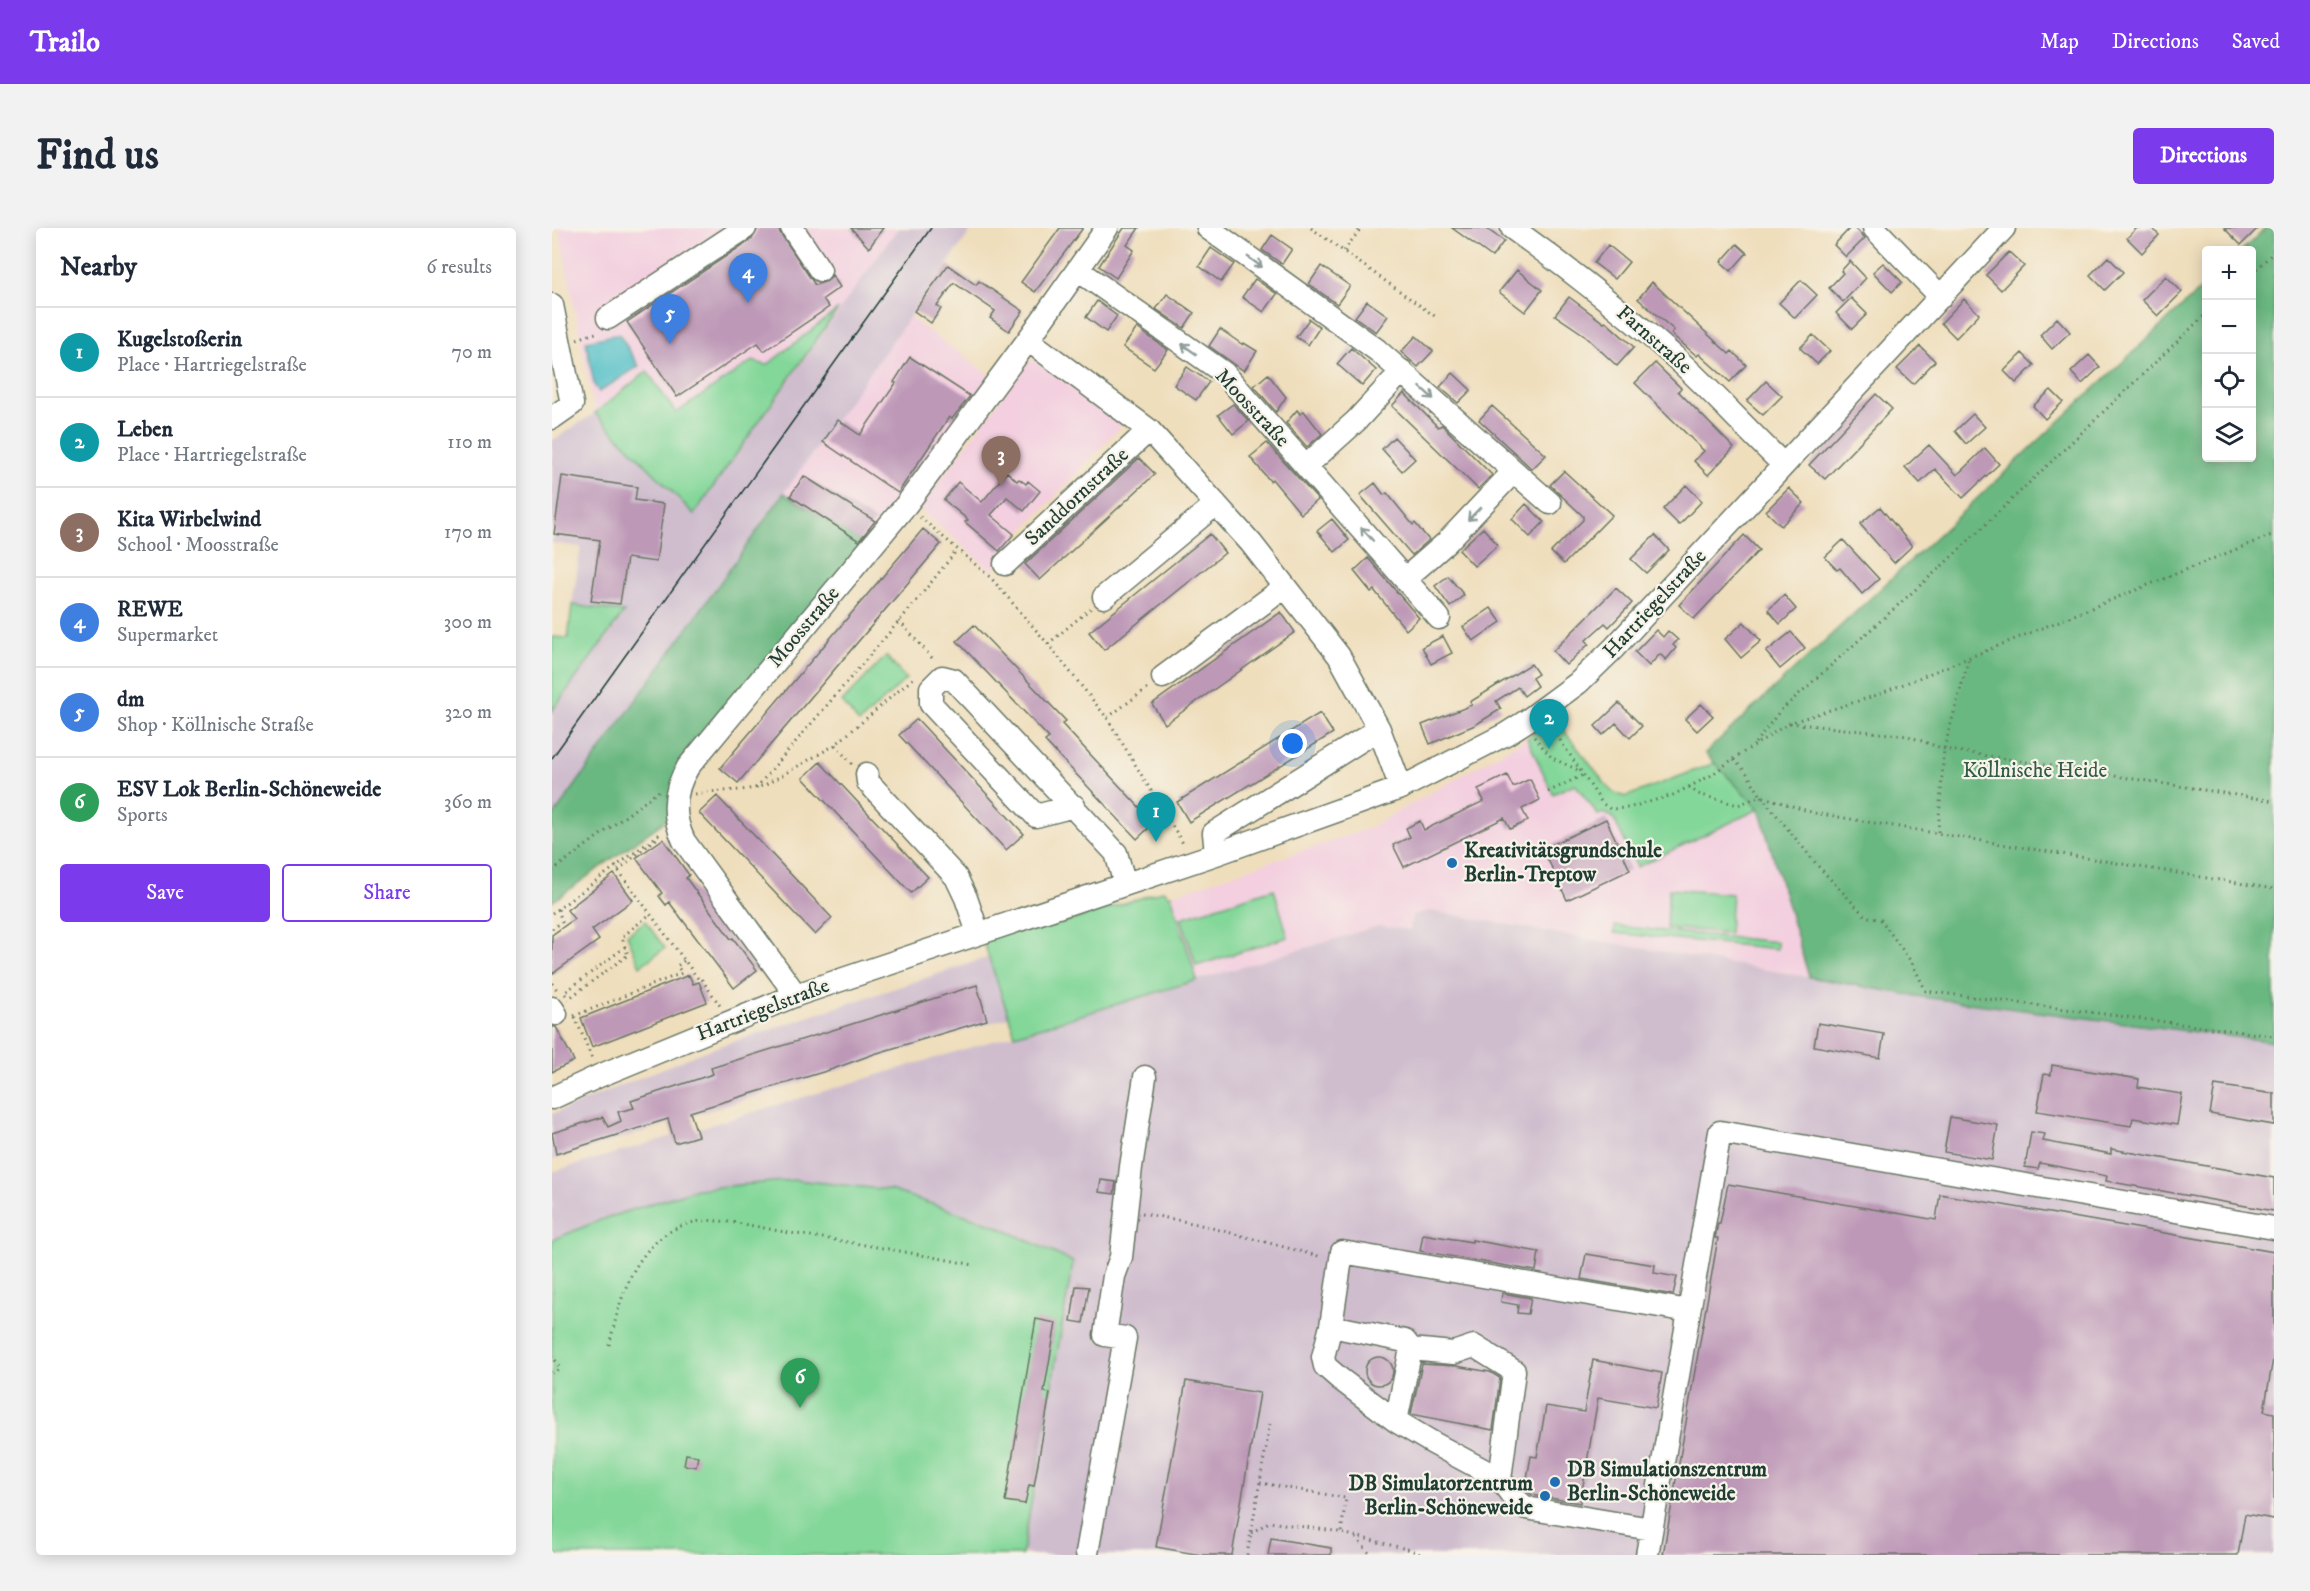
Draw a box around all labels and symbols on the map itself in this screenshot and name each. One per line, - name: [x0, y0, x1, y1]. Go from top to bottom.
- pin: 4: [728, 254, 768, 303]
- one-way arrow: [1247, 256, 1263, 268]
- pin: 5: [650, 294, 690, 344]
- street label: Farnstraße: [1611, 300, 1697, 380]
- one-way arrow: [1181, 343, 1198, 355]
- street label: Moosstraße: [1209, 363, 1295, 453]
- one-way arrow: [1419, 386, 1434, 400]
- pin: 3: [982, 436, 1020, 486]
- street label: Sanddornstraße: [1020, 442, 1135, 552]
- one-way arrow: [1466, 506, 1481, 521]
- one-way arrow: [1360, 527, 1374, 542]
- street label: Hartriegelstraße: [1598, 544, 1712, 664]
- street label: Moosstraße: [762, 581, 846, 673]
- pin: 2: [1530, 700, 1568, 749]
- your location: [1278, 729, 1307, 758]
- park label: Köllnische Heide: [1963, 758, 2108, 784]
- pin: 1: [1136, 792, 1176, 842]
- place label: Kreativitätsgrundschule Berlin-Treptow: [1464, 838, 1662, 888]
- marker: Kreativitätsgrundschule Berlin-Treptow: [1445, 856, 1459, 870]
- street label: Hartriegelstraße: [693, 973, 833, 1047]
- pin: 6: [780, 1358, 820, 1408]
- place label: DB Simulationszentrum Berlin-Schöneweide: [1567, 1457, 1767, 1507]
- place label: DB Simulatorzentrum Berlin-Schöneweide: [1349, 1471, 1533, 1521]
- marker: DB Simulationszentrum Berlin-Schöneweide: [1548, 1475, 1562, 1489]
- marker: DB Simulatorzentrum Berlin-Schöneweide: [1538, 1489, 1552, 1503]

